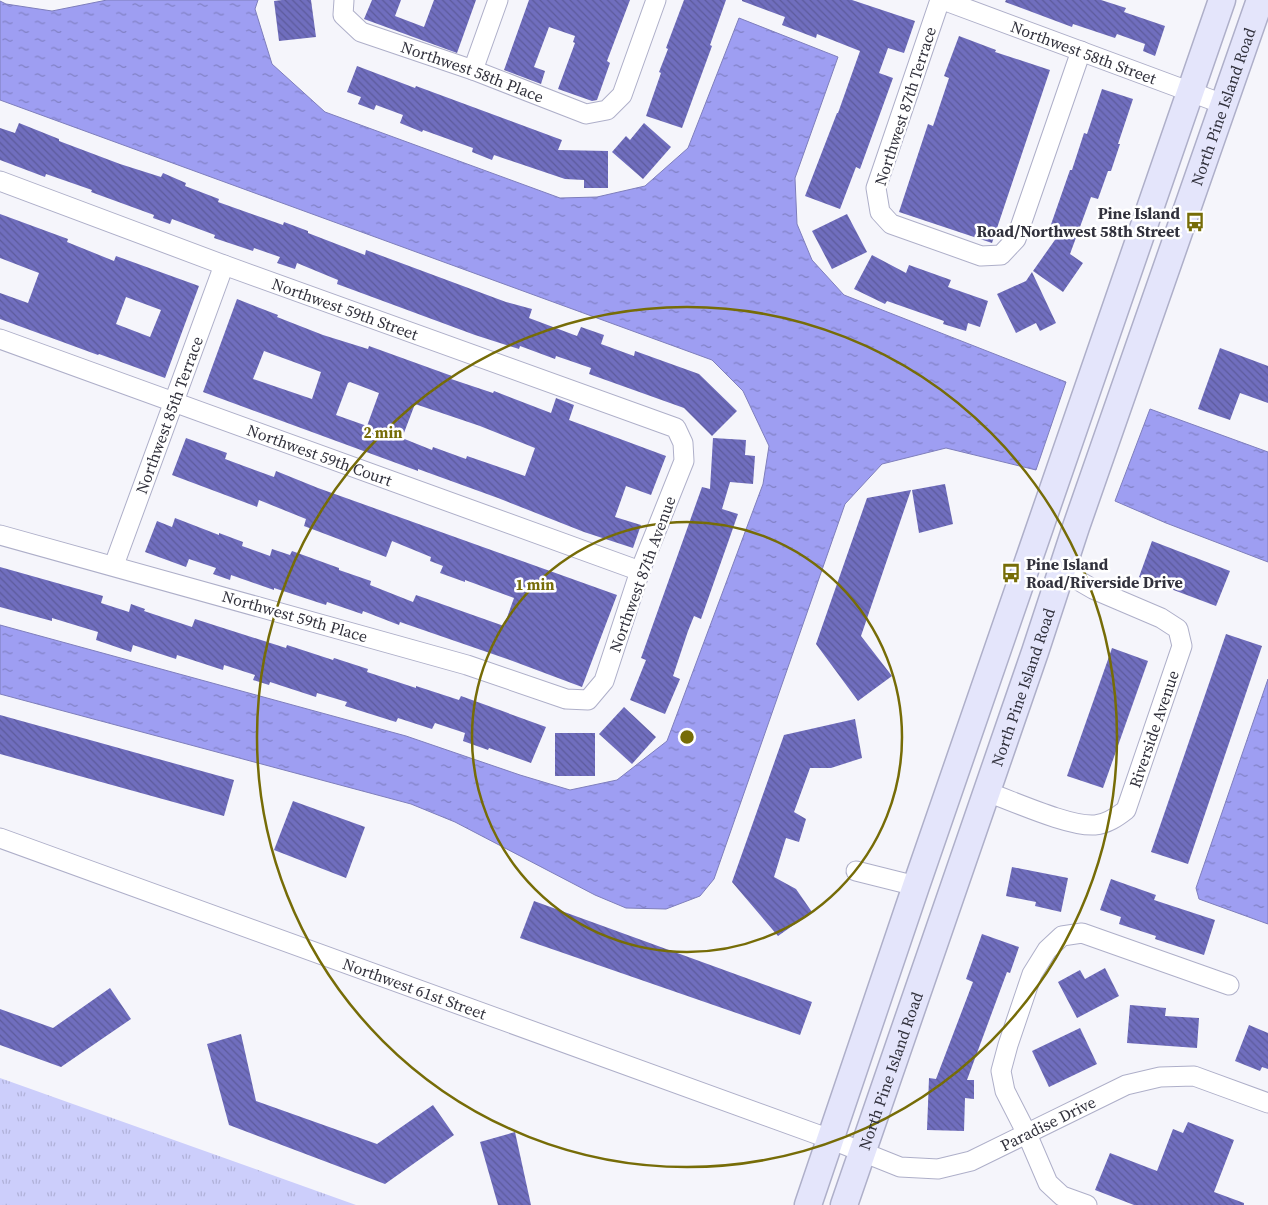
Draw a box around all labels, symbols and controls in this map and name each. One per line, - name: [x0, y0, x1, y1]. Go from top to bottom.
- street label: Northwest 58th Street: [1008, 15, 1160, 90]
- street label: Northwest 87th Terrace: [869, 24, 941, 188]
- street label: North Pine Island Road: [1185, 25, 1261, 188]
- street label: Northwest 58th Place: [398, 35, 547, 108]
- place label: Pine Island Road/Northwest 58th Street: [976, 202, 1180, 242]
- bus stop icon: Pine Island Road/Northwest 58th Street: [1184, 211, 1206, 233]
- street label: Northwest 59th Street: [269, 272, 422, 345]
- street label: Northwest 85th Terrace: [130, 333, 208, 497]
- street label: Northwest 59th Court: [244, 419, 396, 492]
- text: 2 min: [364, 422, 402, 443]
- street label: Northwest 87th Avenue: [603, 493, 681, 655]
- place label: Pine Island Road/Riverside Drive: [1026, 553, 1183, 593]
- bus stop icon: Pine Island Road/Riverside Drive: [1000, 562, 1022, 584]
- text: 1 min: [516, 574, 554, 595]
- street label: Northwest 59th Place: [220, 585, 370, 647]
- street label: North Pine Island Road: [985, 605, 1060, 769]
- street label: Riverside Avenue: [1123, 667, 1184, 791]
- centre of rings: [678, 728, 696, 746]
- street label: Northwest 61st Street: [340, 952, 490, 1025]
- street label: North Pine Island Road: [853, 989, 928, 1153]
- street label: Paradise Drive: [997, 1091, 1099, 1156]

